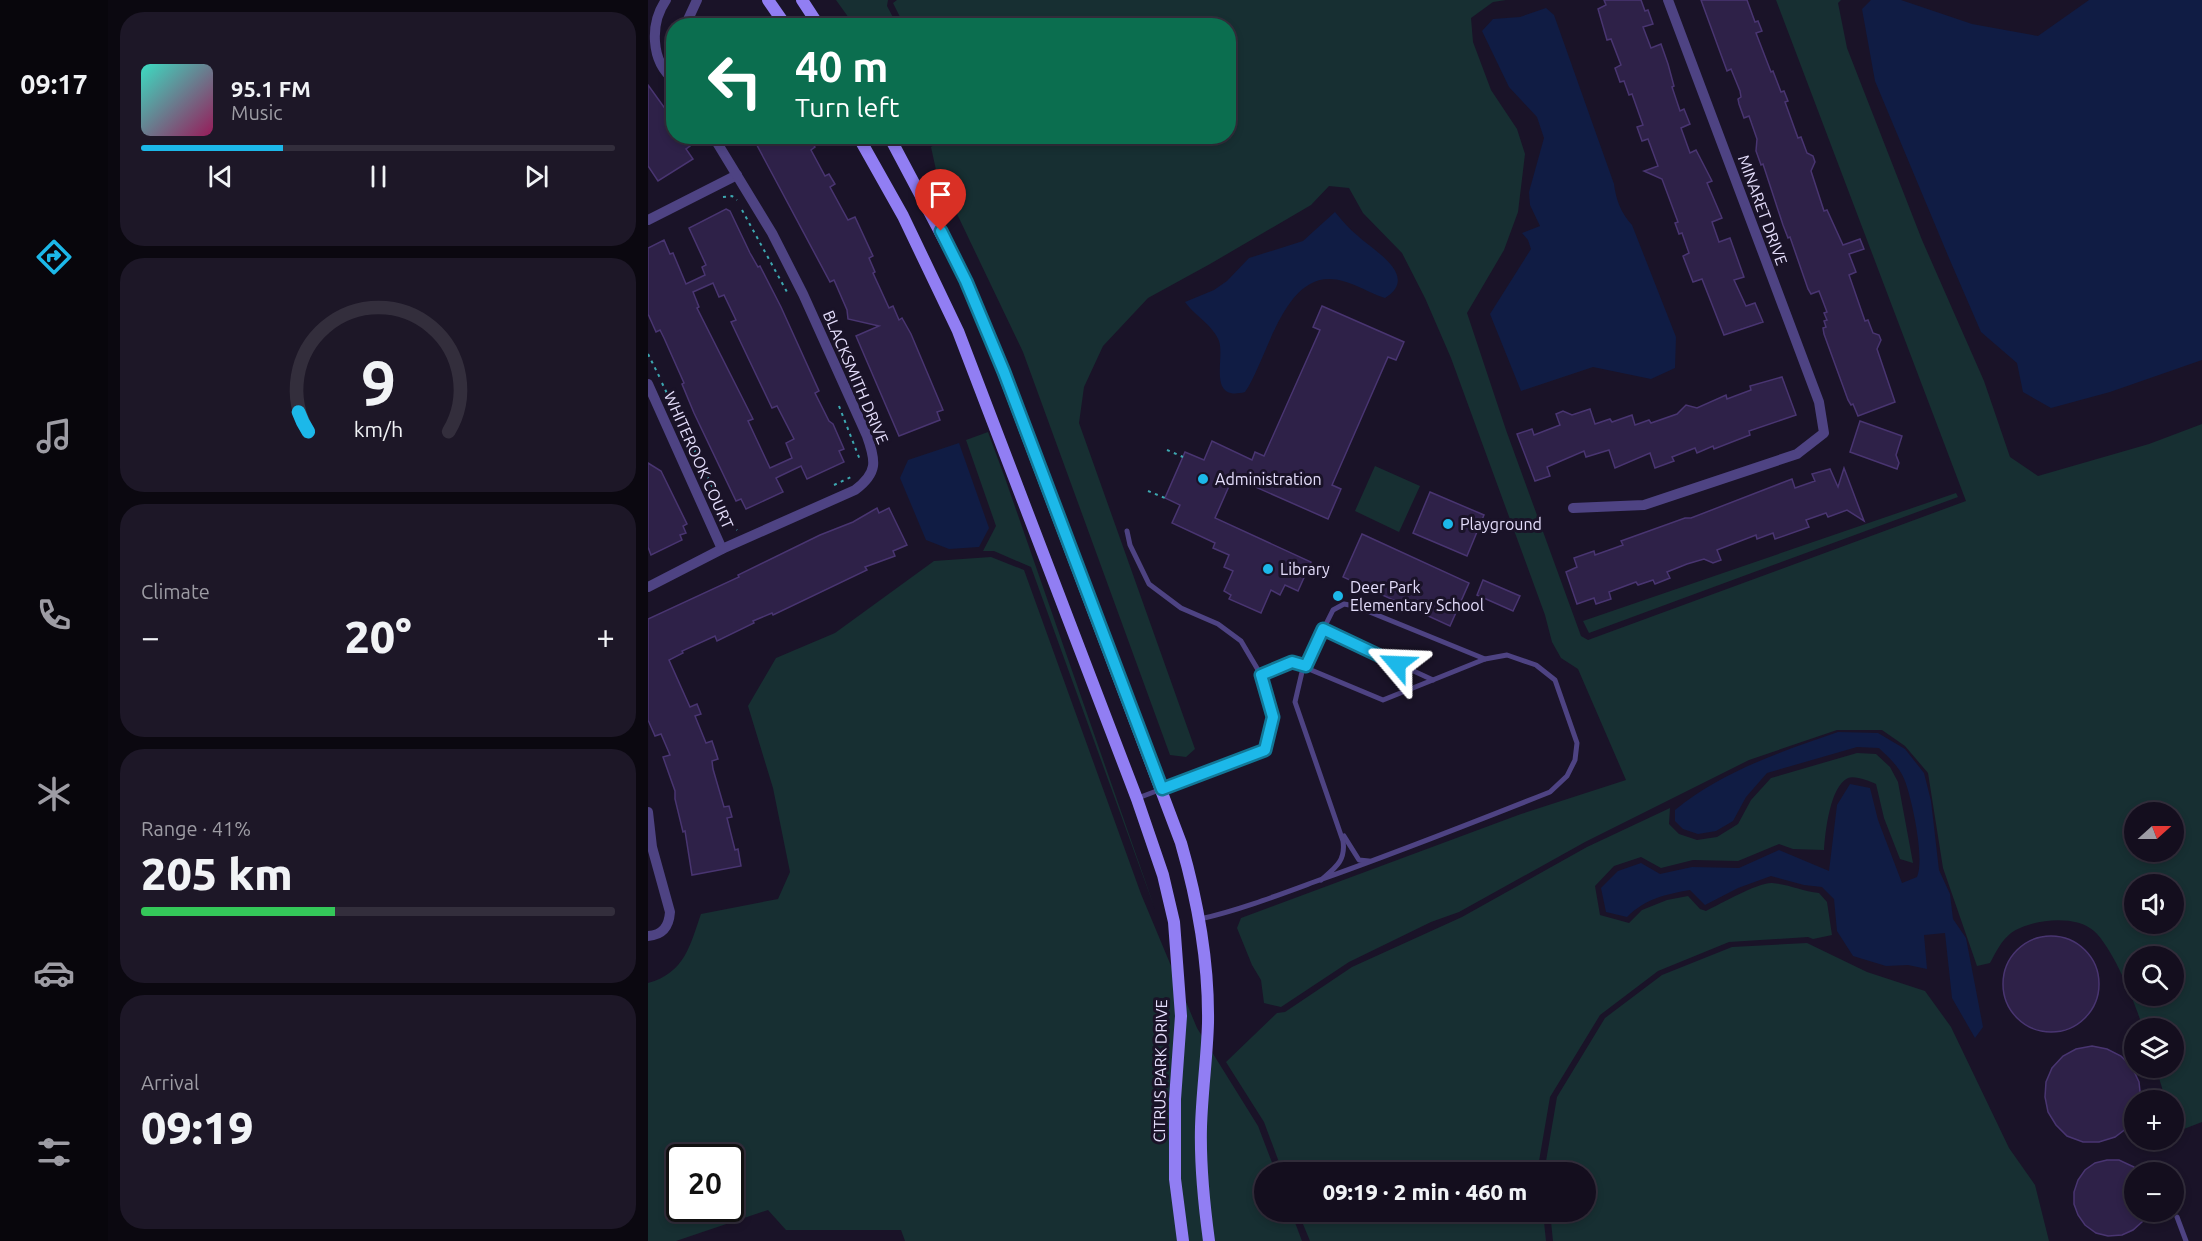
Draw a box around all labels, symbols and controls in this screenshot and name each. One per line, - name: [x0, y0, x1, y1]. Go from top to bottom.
- icon: left: [696, 42, 774, 120]
- text: 40 m: [795, 43, 889, 90]
- text: 09:17: [20, 69, 88, 99]
- text: 95.1 FM: [231, 76, 311, 101]
- text: Turn left: [795, 92, 899, 122]
- text: Music: [231, 101, 283, 124]
- street label: MINARET DRIVE: [1735, 152, 1791, 268]
- icon: previous: [204, 160, 237, 193]
- icon: pause: [362, 160, 395, 193]
- icon: next: [520, 160, 553, 193]
- pin: [915, 169, 966, 231]
- icon: arrive: [924, 178, 957, 211]
- icon: directions: [33, 236, 75, 278]
- street label: BLACKSMITH DRIVE: [820, 308, 892, 446]
- text: 9: [360, 348, 396, 418]
- street label: WHITEROOK COURT: [661, 389, 737, 531]
- icon: music: [33, 415, 75, 457]
- text: km/h: [353, 417, 403, 441]
- place label: Administration: [1215, 470, 1322, 488]
- marker: Administration: [1196, 472, 1210, 486]
- place label: Playground: [1460, 515, 1542, 533]
- marker: Playground: [1441, 517, 1455, 531]
- place label: Library: [1280, 560, 1330, 578]
- marker: Library: [1261, 562, 1275, 576]
- place label: Deer Park Elementary School: [1350, 578, 1484, 614]
- text: Climate: [141, 580, 210, 603]
- marker: Deer Park Elementary School: [1331, 589, 1345, 603]
- icon: phone: [33, 594, 75, 636]
- text: 20°: [344, 611, 412, 662]
- text: −: [141, 618, 160, 655]
- text: +: [596, 618, 615, 655]
- position arrow: [1365, 632, 1429, 696]
- icon: climate: [33, 773, 75, 815]
- north arrow: [2124, 802, 2184, 862]
- map controls: [2124, 802, 2184, 1222]
- text: Range · 41%: [141, 817, 251, 840]
- text: 205 km: [141, 848, 293, 899]
- button: sound: [2124, 874, 2184, 934]
- button: search: [2124, 946, 2184, 1006]
- icon: car: [33, 952, 75, 994]
- street label: CITRUS PARK DRIVE: [1150, 999, 1170, 1143]
- button: layers: [2124, 1018, 2184, 1078]
- text: Arrival: [141, 1071, 199, 1094]
- button: +: [2124, 1090, 2184, 1150]
- text: 09:19: [141, 1102, 254, 1153]
- icon: filters: [33, 1131, 75, 1173]
- speed limit sign: 20: [666, 1144, 744, 1222]
- button: −: [2124, 1162, 2184, 1222]
- text: 09:19 · 2 min · 460 m: [1323, 1179, 1527, 1204]

